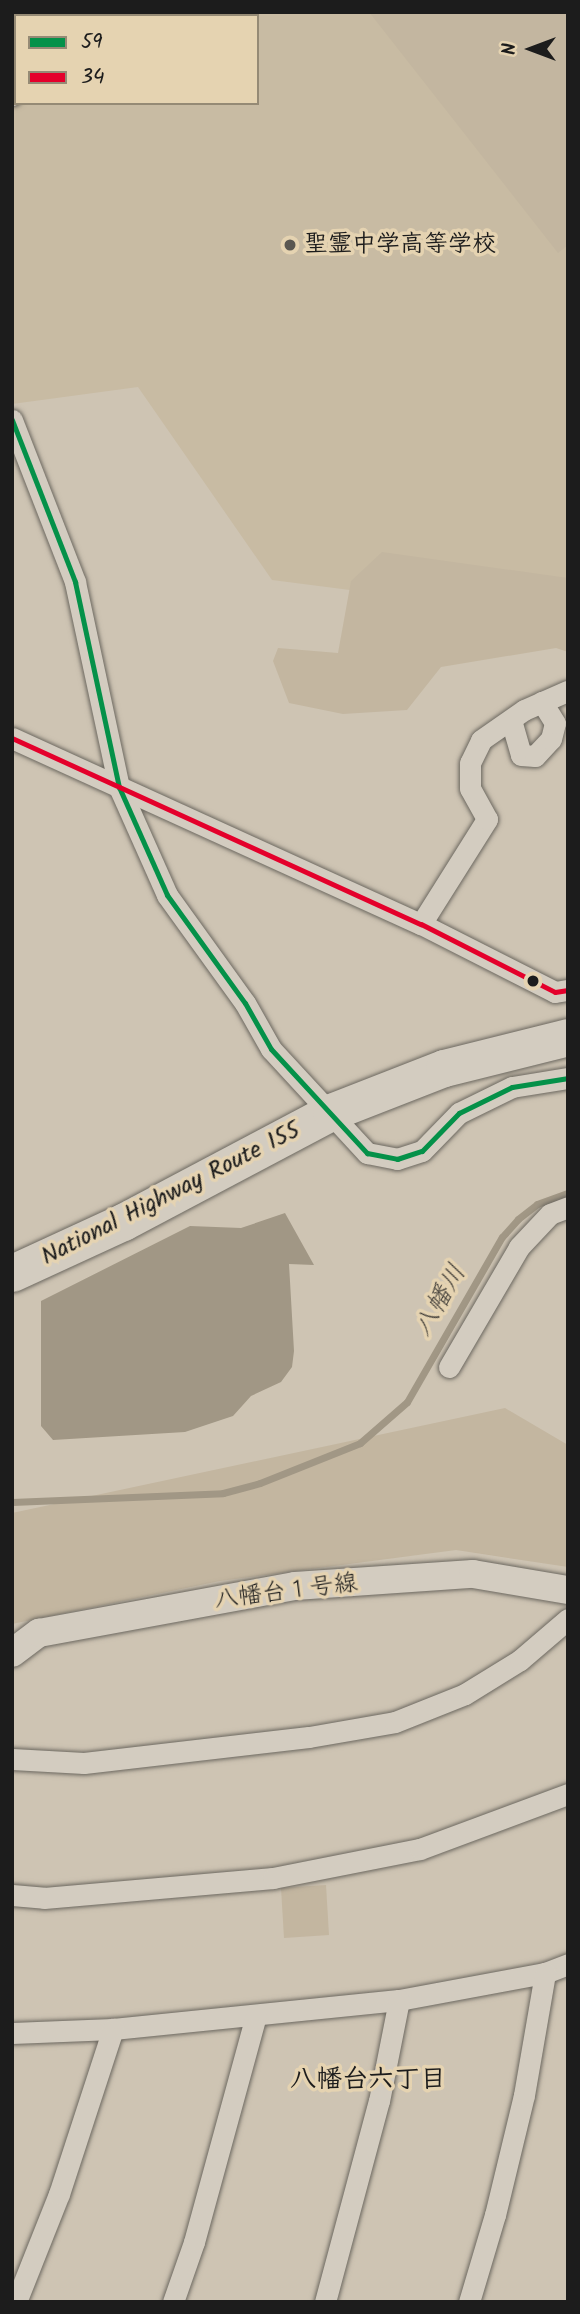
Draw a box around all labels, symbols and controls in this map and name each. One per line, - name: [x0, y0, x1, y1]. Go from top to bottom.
- legend: [14, 14, 259, 105]
- north arrow: [496, 14, 566, 84]
- text: 59: [81, 26, 103, 59]
- text: N: [495, 43, 525, 55]
- text: 34: [81, 61, 105, 94]
- place label: 聖霊中学高等学校: [304, 231, 496, 259]
- marker: 聖霊中学高等学校: [282, 237, 298, 253]
- unlabelled marker: [526, 974, 540, 988]
- street label: National Highway Route 155: [37, 1116, 305, 1272]
- water label: 八幡川: [408, 1259, 474, 1343]
- street label: 八幡台１号線: [213, 1569, 359, 1615]
- district label: 八幡台六丁目: [290, 2065, 446, 2097]

